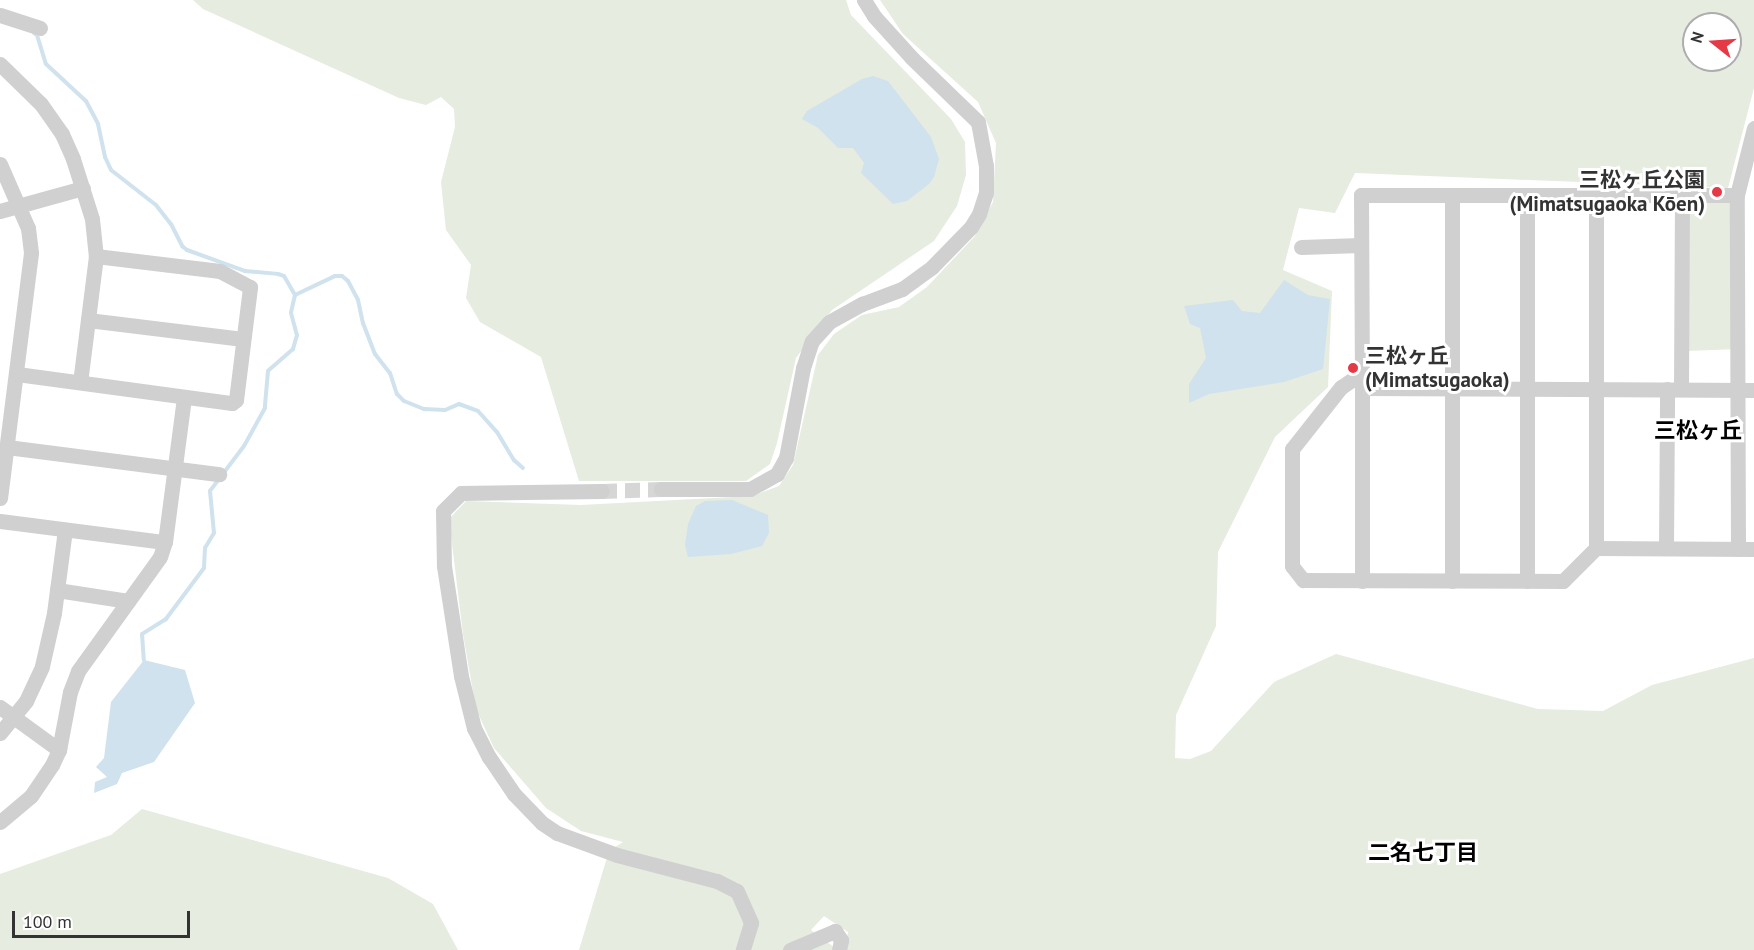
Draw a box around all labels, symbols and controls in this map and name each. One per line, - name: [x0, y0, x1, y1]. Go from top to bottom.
- north arrow: [1682, 12, 1742, 72]
- text: N: [1686, 29, 1708, 45]
- place label: 三松ヶ丘公園 (Mimatsugaoka Kōen): [1510, 167, 1705, 217]
- marker: 三松ヶ丘公園 (Mimatsugaoka Kōen): [1710, 185, 1724, 199]
- place label: 三松ヶ丘 (Mimatsugaoka): [1365, 343, 1510, 393]
- marker: 三松ヶ丘 (Mimatsugaoka): [1346, 361, 1360, 375]
- district label: 三松ヶ丘: [1654, 418, 1742, 444]
- district label: 二名七丁目: [1368, 840, 1478, 866]
- scale bar: [15, 899, 194, 937]
- text: 100 m: [23, 910, 72, 933]

